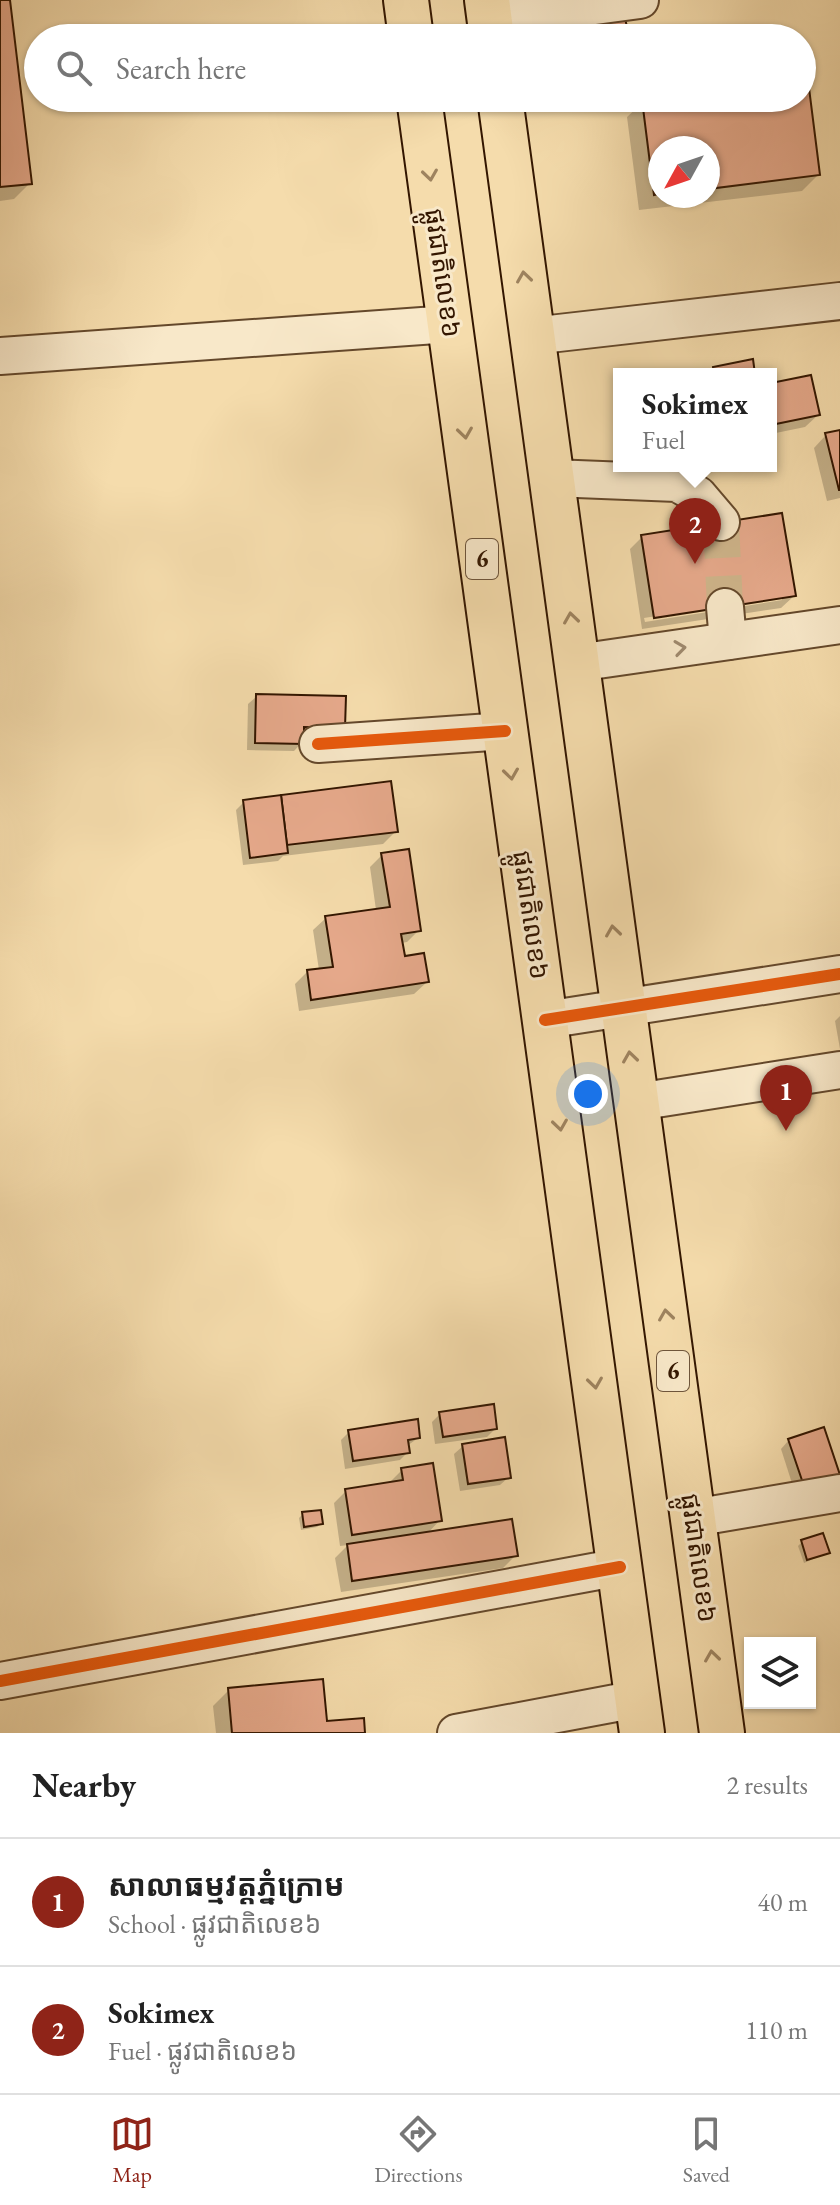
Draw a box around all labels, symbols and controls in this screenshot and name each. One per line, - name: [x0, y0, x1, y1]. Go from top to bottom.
- search box: [24, 24, 816, 112]
- icon: search: [52, 46, 96, 90]
- text: Search here: [116, 49, 246, 88]
- north arrow: [648, 136, 720, 208]
- one-way arrow: [421, 168, 438, 182]
- street label: ផ្លូវជាតិលេខ៦: [410, 206, 469, 341]
- one-way arrow: [516, 270, 533, 283]
- popup: [613, 368, 777, 472]
- text: Sokimex: [642, 384, 748, 423]
- text: Fuel: [642, 423, 685, 457]
- one-way arrow: [456, 426, 473, 440]
- pin: 2: [669, 498, 721, 564]
- road number: 6: [466, 539, 498, 579]
- one-way arrow: [562, 611, 579, 624]
- one-way arrow: [673, 640, 687, 657]
- one-way arrow: [502, 767, 519, 781]
- street label: ផ្លូវជាតិលេខ៦: [498, 848, 557, 983]
- one-way arrow: [605, 924, 622, 938]
- one-way arrow: [622, 1050, 639, 1064]
- pin: 1: [760, 1065, 812, 1131]
- your location: [568, 1074, 608, 1114]
- one-way arrow: [551, 1119, 568, 1132]
- one-way arrow: [658, 1308, 675, 1322]
- road number: 6: [657, 1351, 689, 1391]
- one-way arrow: [586, 1376, 603, 1390]
- street label: ផ្លូវជាតិលេខ៦: [666, 1491, 725, 1626]
- map controls: [744, 1637, 816, 1709]
- button: layers: [744, 1637, 816, 1709]
- one-way arrow: [704, 1649, 721, 1663]
- text: Nearby: [32, 1763, 136, 1807]
- text: 2 results: [727, 1768, 808, 1802]
- text: សាលាធម្មវត្តភ្នំក្រោម: [108, 1866, 344, 1905]
- text: 1: [51, 1885, 65, 1919]
- text: 40 m: [758, 1885, 808, 1919]
- text: School · ផ្លូវជាតិលេខ៦: [108, 1907, 321, 1941]
- text: Sokimex: [108, 1993, 214, 2032]
- text: 2: [51, 2013, 65, 2047]
- text: 110 m: [745, 2013, 808, 2047]
- text: Fuel · ផ្លូវជាតិលេខ៦: [108, 2034, 297, 2068]
- tab: Map: [110, 2112, 154, 2189]
- tab: Directions: [374, 2112, 463, 2189]
- tab: Saved: [683, 2112, 730, 2189]

